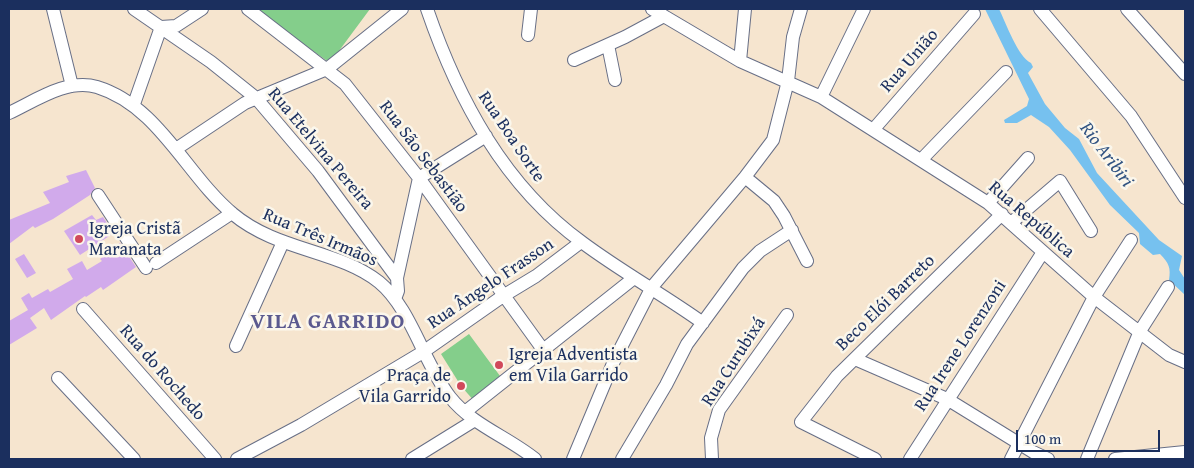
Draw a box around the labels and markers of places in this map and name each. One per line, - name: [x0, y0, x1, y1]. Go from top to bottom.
- place label: Igreja Cristã Maranata: [89, 218, 181, 260]
- marker: Igreja Cristã Maranata: [73, 233, 85, 245]
- place label: Igreja Adventista em Vila Garrido: [509, 344, 637, 386]
- marker: Igreja Adventista em Vila Garrido: [493, 359, 505, 371]
- place label: Praça de Vila Garrido: [359, 365, 451, 408]
- marker: Praça de Vila Garrido: [455, 380, 467, 392]

